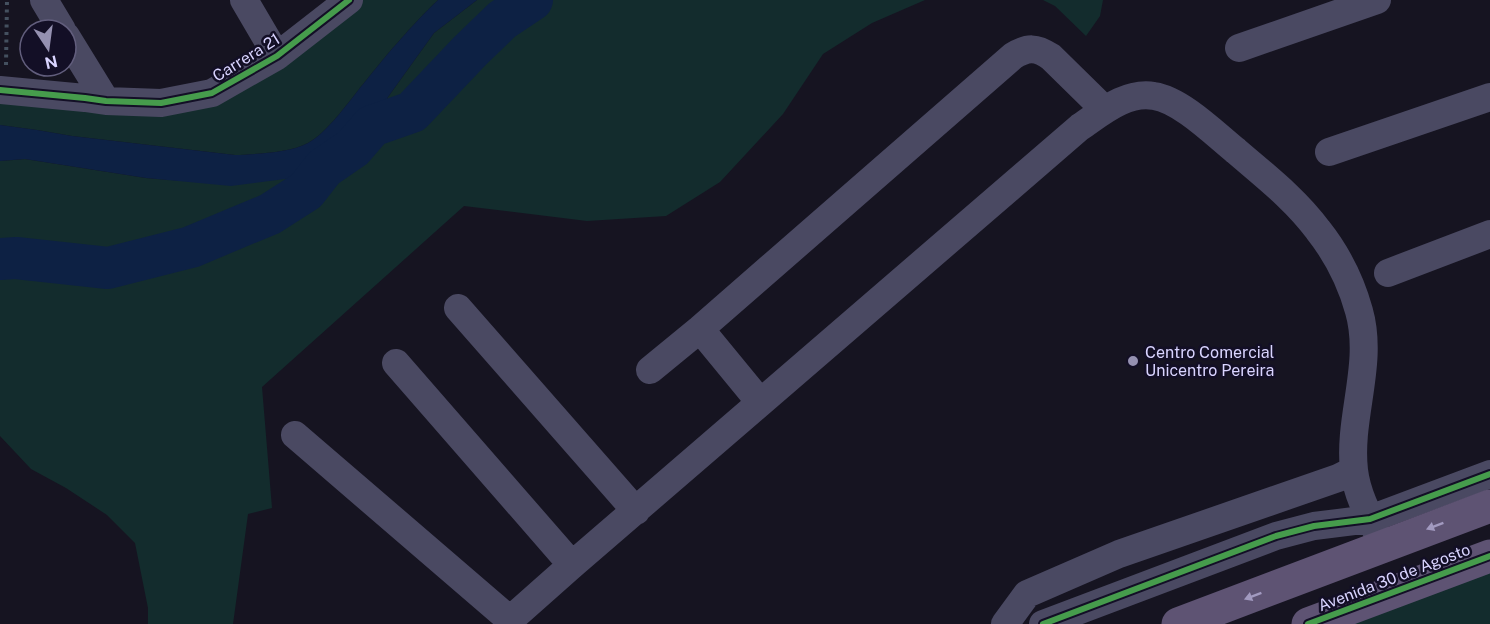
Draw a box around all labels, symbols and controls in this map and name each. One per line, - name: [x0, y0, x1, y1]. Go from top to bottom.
- north arrow: [18, 18, 78, 78]
- street label: Carrera 21: [209, 29, 284, 86]
- text: N: [43, 51, 59, 73]
- place label: Centro Comercial Unicentro Pereira: [1145, 343, 1275, 380]
- marker: Centro Comercial Unicentro Pereira: [1126, 354, 1140, 368]
- one-way arrow: [1426, 522, 1444, 532]
- street label: Avenida 30 de Agosto: [1315, 540, 1473, 615]
- one-way arrow: [1244, 591, 1262, 601]

